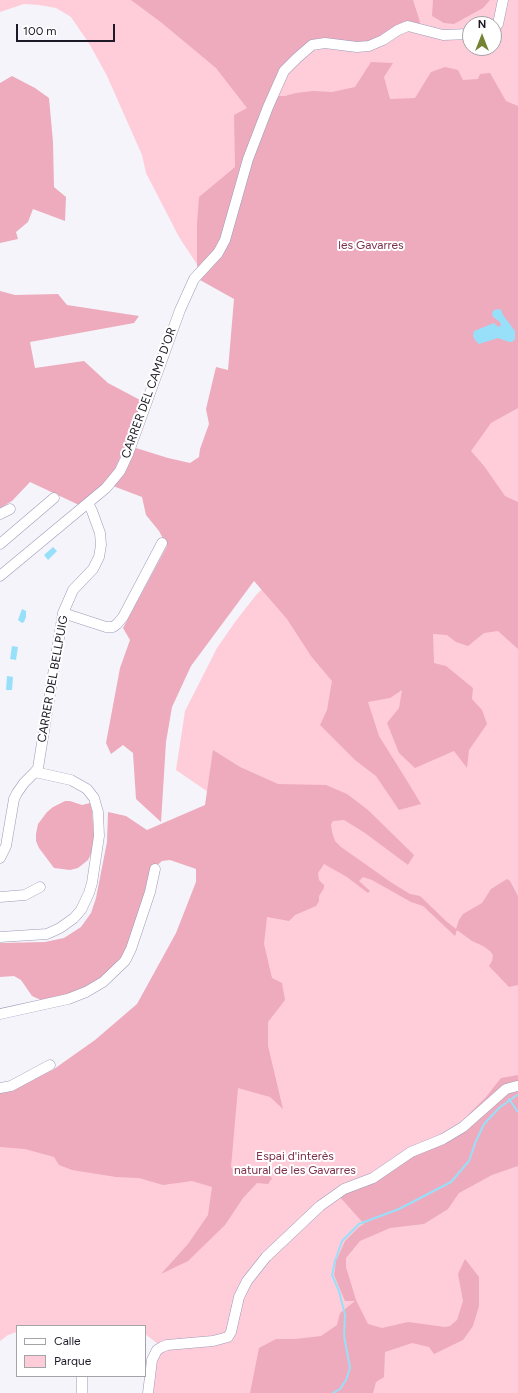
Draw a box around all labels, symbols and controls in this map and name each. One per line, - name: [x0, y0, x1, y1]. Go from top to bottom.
- scale bar: [18, 16, 117, 42]
- north arrow: [462, 16, 502, 56]
- text: N: [478, 18, 486, 31]
- text: 100 m: [23, 24, 57, 38]
- park label: les Gavarres: [338, 238, 404, 252]
- street label: CARRER DEL CAMP D'OR: [119, 326, 179, 460]
- street label: CARRER DEL BELLPUIG: [35, 614, 71, 744]
- park label: Espai d'interès natural de les Gavarres: [234, 1149, 356, 1177]
- legend: [16, 1325, 146, 1377]
- text: Calle: [54, 1334, 81, 1348]
- text: Parque: [54, 1354, 91, 1368]

